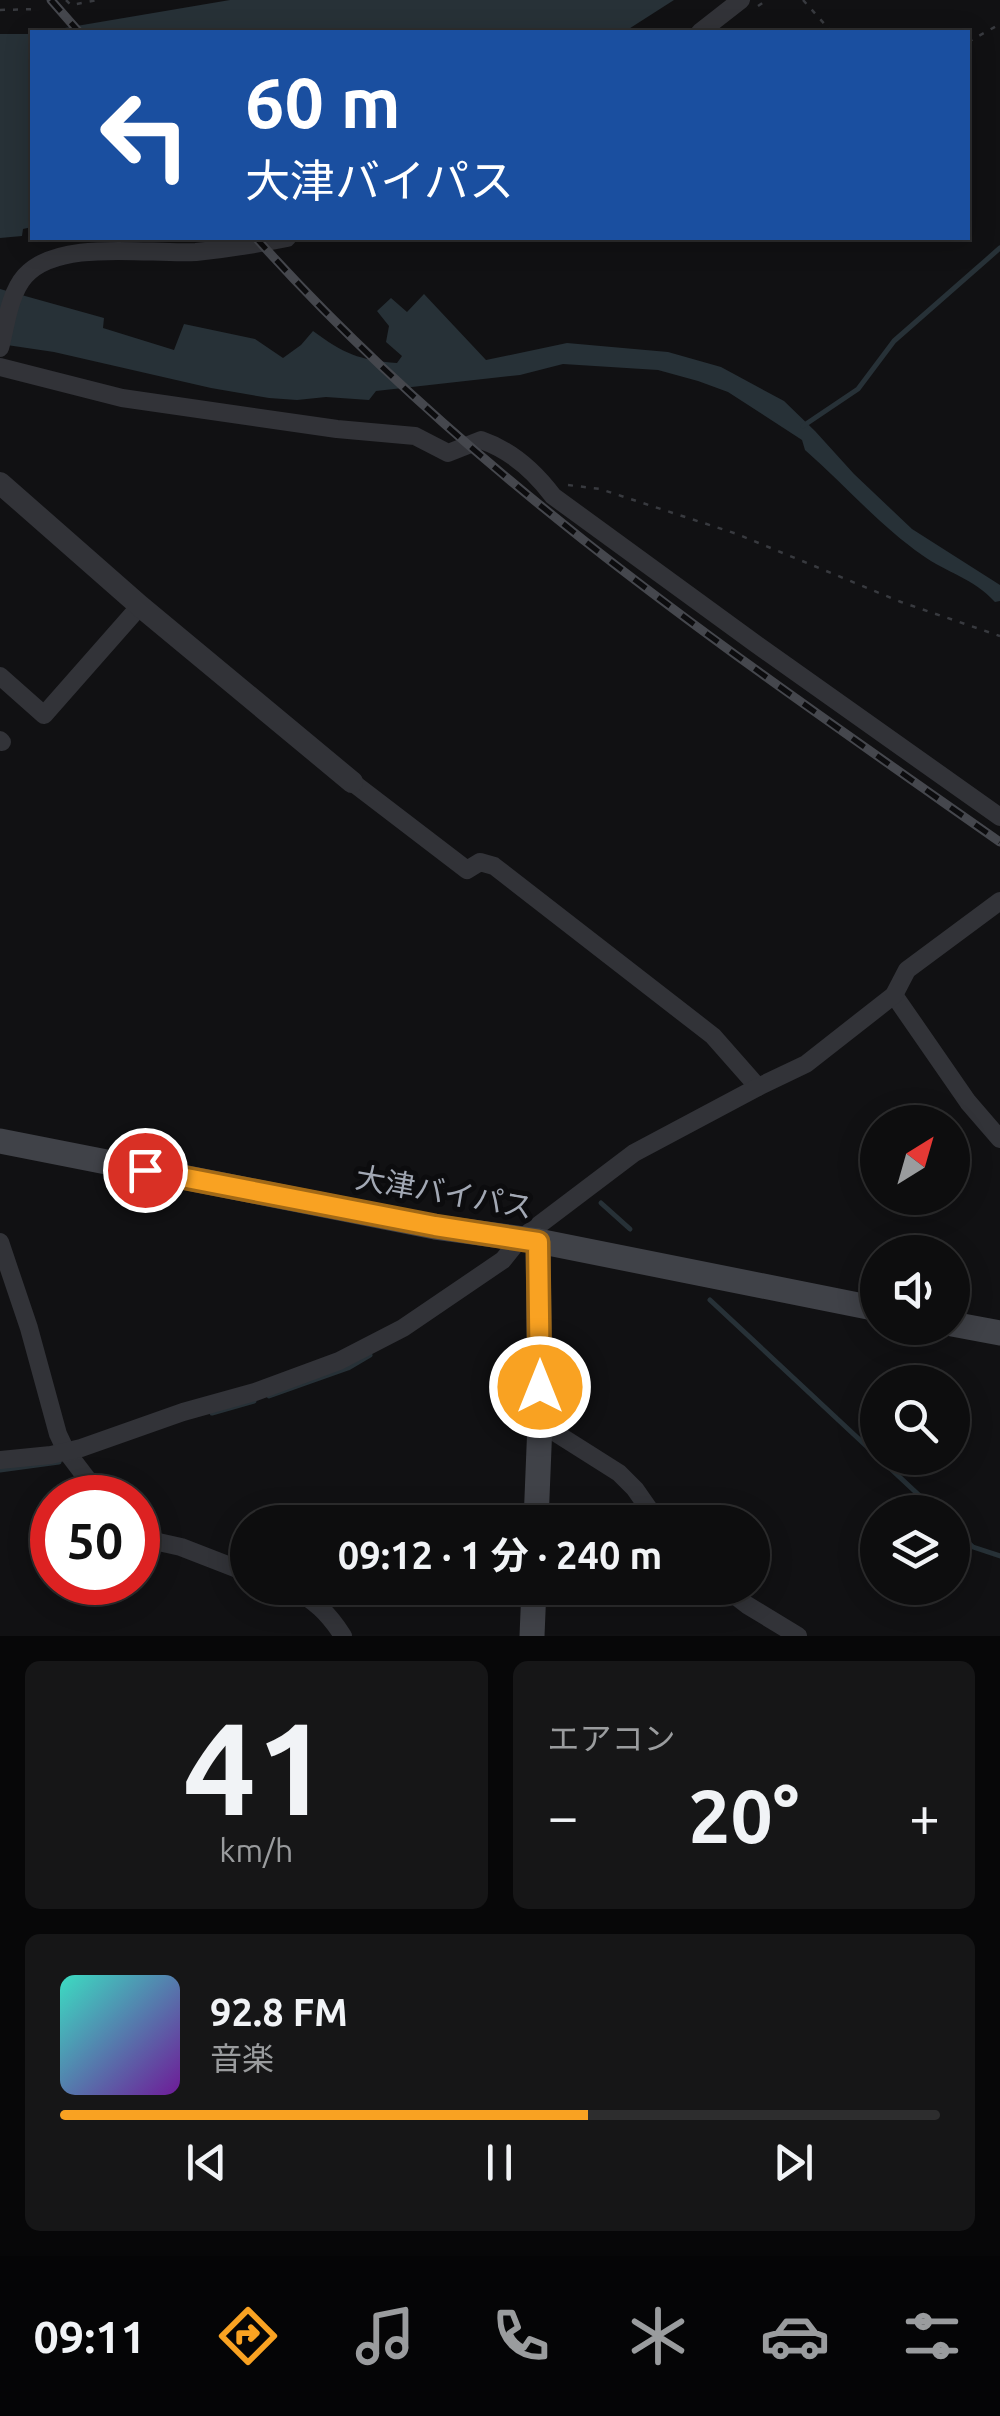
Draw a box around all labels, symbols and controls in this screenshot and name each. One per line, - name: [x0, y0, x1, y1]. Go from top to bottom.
- text: 60 m: [245, 63, 401, 141]
- icon: left: [80, 70, 210, 200]
- text: 大津バイパス: [245, 155, 514, 206]
- north arrow: [860, 1105, 970, 1215]
- map controls: [860, 1105, 970, 1605]
- pin: [103, 1128, 188, 1213]
- icon: arrive: [118, 1143, 173, 1198]
- street label: 大津バイパス: [353, 1160, 535, 1224]
- button: sound: [860, 1235, 970, 1345]
- position arrow: [488, 1335, 592, 1439]
- button: search: [860, 1365, 970, 1475]
- speed limit sign: 50: [30, 1475, 160, 1605]
- button: layers: [860, 1495, 970, 1605]
- text: 09:12 · 1 分 · 240 m: [338, 1534, 662, 1576]
- text: 41: [183, 1694, 330, 1840]
- text: エアコン: [548, 1720, 676, 1756]
- text: 20°: [688, 1773, 799, 1857]
- text: −: [548, 1785, 579, 1846]
- text: +: [909, 1785, 940, 1846]
- text: km/h: [219, 1832, 293, 1868]
- text: 92.8 FM: [210, 1991, 348, 2033]
- text: 音楽: [210, 2040, 274, 2076]
- icon: previous: [179, 2135, 234, 2190]
- icon: pause: [472, 2135, 527, 2190]
- icon: next: [766, 2135, 821, 2190]
- icon: directions: [213, 2301, 283, 2371]
- icon: music: [350, 2301, 420, 2371]
- icon: phone: [486, 2301, 556, 2371]
- icon: climate: [623, 2301, 693, 2371]
- icon: car: [760, 2301, 830, 2371]
- icon: filters: [897, 2301, 967, 2371]
- text: 09:11: [33, 2311, 146, 2362]

